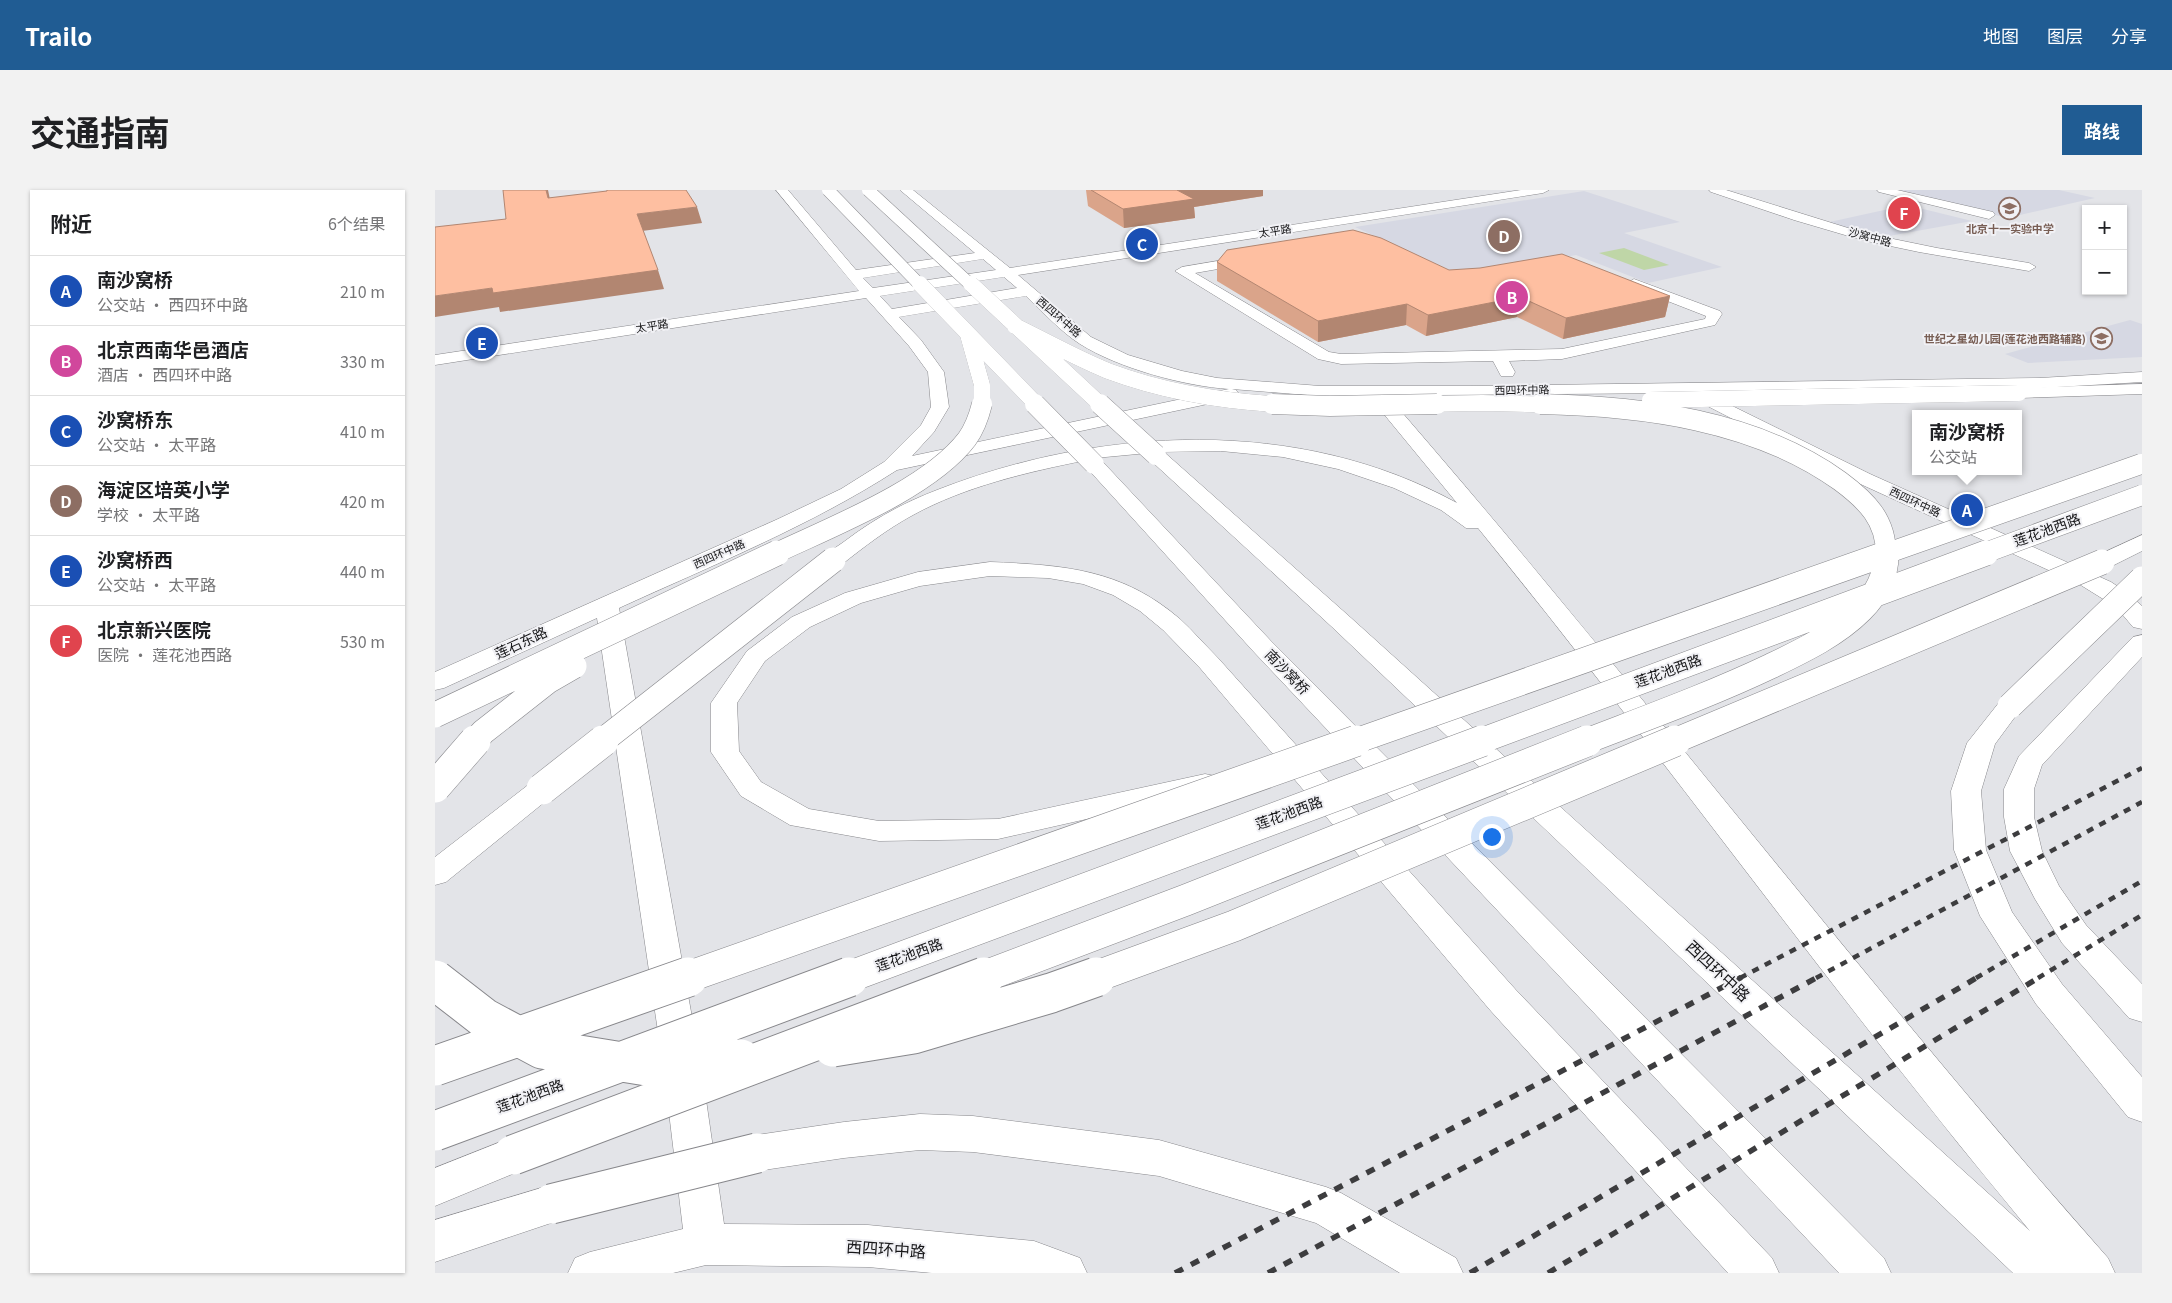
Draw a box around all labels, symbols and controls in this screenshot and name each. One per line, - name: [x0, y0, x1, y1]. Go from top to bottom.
- text: Trailo: [25, 18, 92, 53]
- text: 地图: [1983, 22, 2019, 48]
- text: 图层: [2047, 22, 2083, 48]
- text: 分享: [2111, 22, 2147, 48]
- text: 交通指南: [30, 105, 170, 156]
- button: 路线: [2062, 105, 2142, 155]
- pin: F: [1888, 194, 1920, 232]
- school or university icon: 北京十一实验中学: [1998, 196, 2022, 220]
- map controls: [2082, 205, 2127, 295]
- button: +: [2082, 205, 2127, 250]
- text: 附近: [50, 208, 92, 238]
- text: 6个结果: [328, 211, 385, 235]
- pin: D: [1488, 217, 1520, 255]
- street label: 太平路: [1257, 220, 1292, 240]
- place label: 北京十一实验中学: [1966, 220, 2054, 236]
- street label: 沙窝中路: [1847, 223, 1894, 249]
- pin: C: [1126, 225, 1158, 263]
- button: −: [2082, 250, 2127, 295]
- text: 南沙窝桥: [97, 265, 173, 292]
- pin: B: [1496, 278, 1528, 316]
- text: A: [61, 279, 71, 303]
- text: 210 m: [340, 279, 385, 303]
- text: 公交站 · 西四环中路: [97, 292, 248, 316]
- street label: 西四环中路: [1034, 292, 1086, 340]
- street label: 太平路: [634, 315, 669, 335]
- pin: E: [466, 324, 498, 362]
- school or university icon: 世纪之星幼儿园(莲花池西路辅路): [2090, 327, 2114, 351]
- place label: 世纪之星幼儿园(莲花池西路辅路): [1924, 330, 2086, 346]
- text: 北京西南华邑酒店: [97, 335, 249, 362]
- text: B: [61, 349, 71, 373]
- text: 330 m: [340, 349, 385, 373]
- text: 酒店 · 西四环中路: [97, 362, 232, 386]
- street label: 西四环中路: [1494, 381, 1550, 397]
- text: 沙窝桥东: [97, 405, 173, 432]
- popup: [1912, 410, 2022, 475]
- text: 南沙窝桥: [1929, 417, 2005, 444]
- text: C: [61, 419, 71, 443]
- text: 410 m: [340, 419, 385, 443]
- text: 公交站 · 太平路: [97, 432, 216, 456]
- text: 公交站: [1929, 444, 1977, 468]
- text: 海淀区培英小学: [97, 475, 230, 502]
- street label: 西四环中路: [1887, 482, 1944, 520]
- text: D: [60, 489, 72, 513]
- text: 420 m: [340, 489, 385, 513]
- pin: A: [1951, 491, 1983, 529]
- text: 学校 · 太平路: [97, 502, 200, 526]
- street label: 莲花池西路: [2010, 508, 2083, 550]
- street label: 西四环中路: [690, 535, 747, 572]
- text: 沙窝桥西: [97, 545, 173, 572]
- text: E: [61, 559, 71, 583]
- text: 440 m: [340, 559, 385, 583]
- text: 公交站 · 太平路: [97, 572, 216, 596]
- text: 北京新兴医院: [97, 615, 211, 642]
- street label: 莲石东路: [491, 621, 550, 663]
- text: F: [61, 629, 71, 653]
- text: 530 m: [340, 629, 385, 653]
- text: 医院 · 莲花池西路: [97, 642, 232, 666]
- street label: 南沙窝桥: [1261, 644, 1314, 698]
- street label: 莲花池西路: [1631, 649, 1704, 691]
- street label: 莲花池西路: [1252, 791, 1325, 833]
- your location: [1479, 824, 1505, 850]
- street label: 莲花池西路: [872, 933, 945, 975]
- street label: 西四环中路: [1681, 934, 1756, 1006]
- street label: 莲花池西路: [493, 1074, 566, 1116]
- street label: 西四环中路: [845, 1233, 927, 1263]

